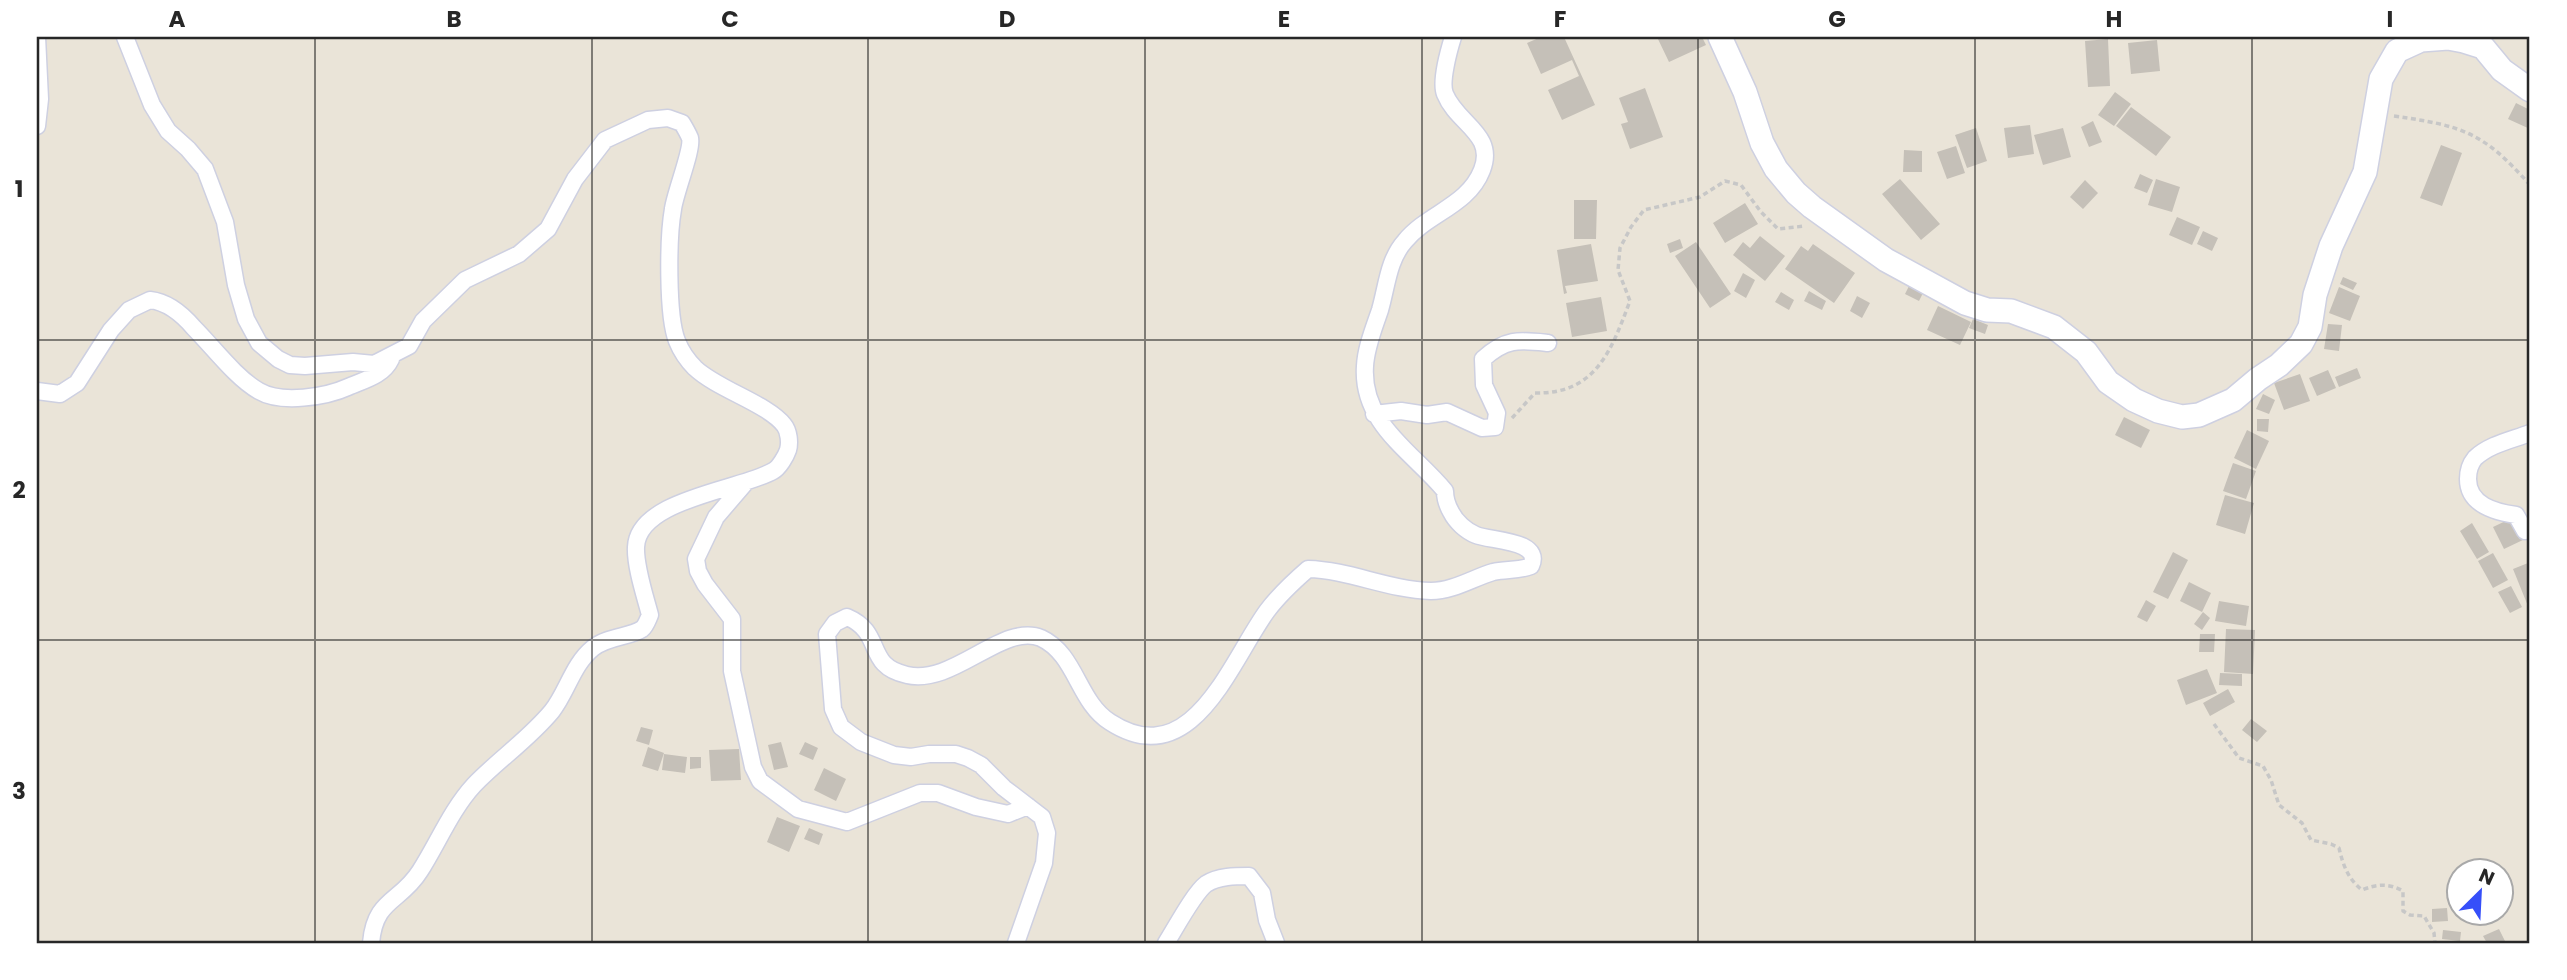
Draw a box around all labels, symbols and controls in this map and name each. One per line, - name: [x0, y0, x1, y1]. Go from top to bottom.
- text: A: [169, 3, 186, 35]
- text: B: [446, 3, 462, 35]
- text: C: [721, 3, 739, 35]
- text: D: [999, 3, 1015, 35]
- text: E: [1278, 3, 1290, 35]
- text: F: [1554, 3, 1566, 35]
- text: G: [1828, 3, 1846, 35]
- text: H: [2106, 3, 2122, 35]
- text: I: [2387, 3, 2393, 35]
- text: 1: [15, 173, 23, 205]
- text: 2: [12, 474, 26, 506]
- text: 3: [12, 775, 26, 807]
- north arrow: [2444, 858, 2514, 928]
- text: N: [2475, 862, 2499, 892]

